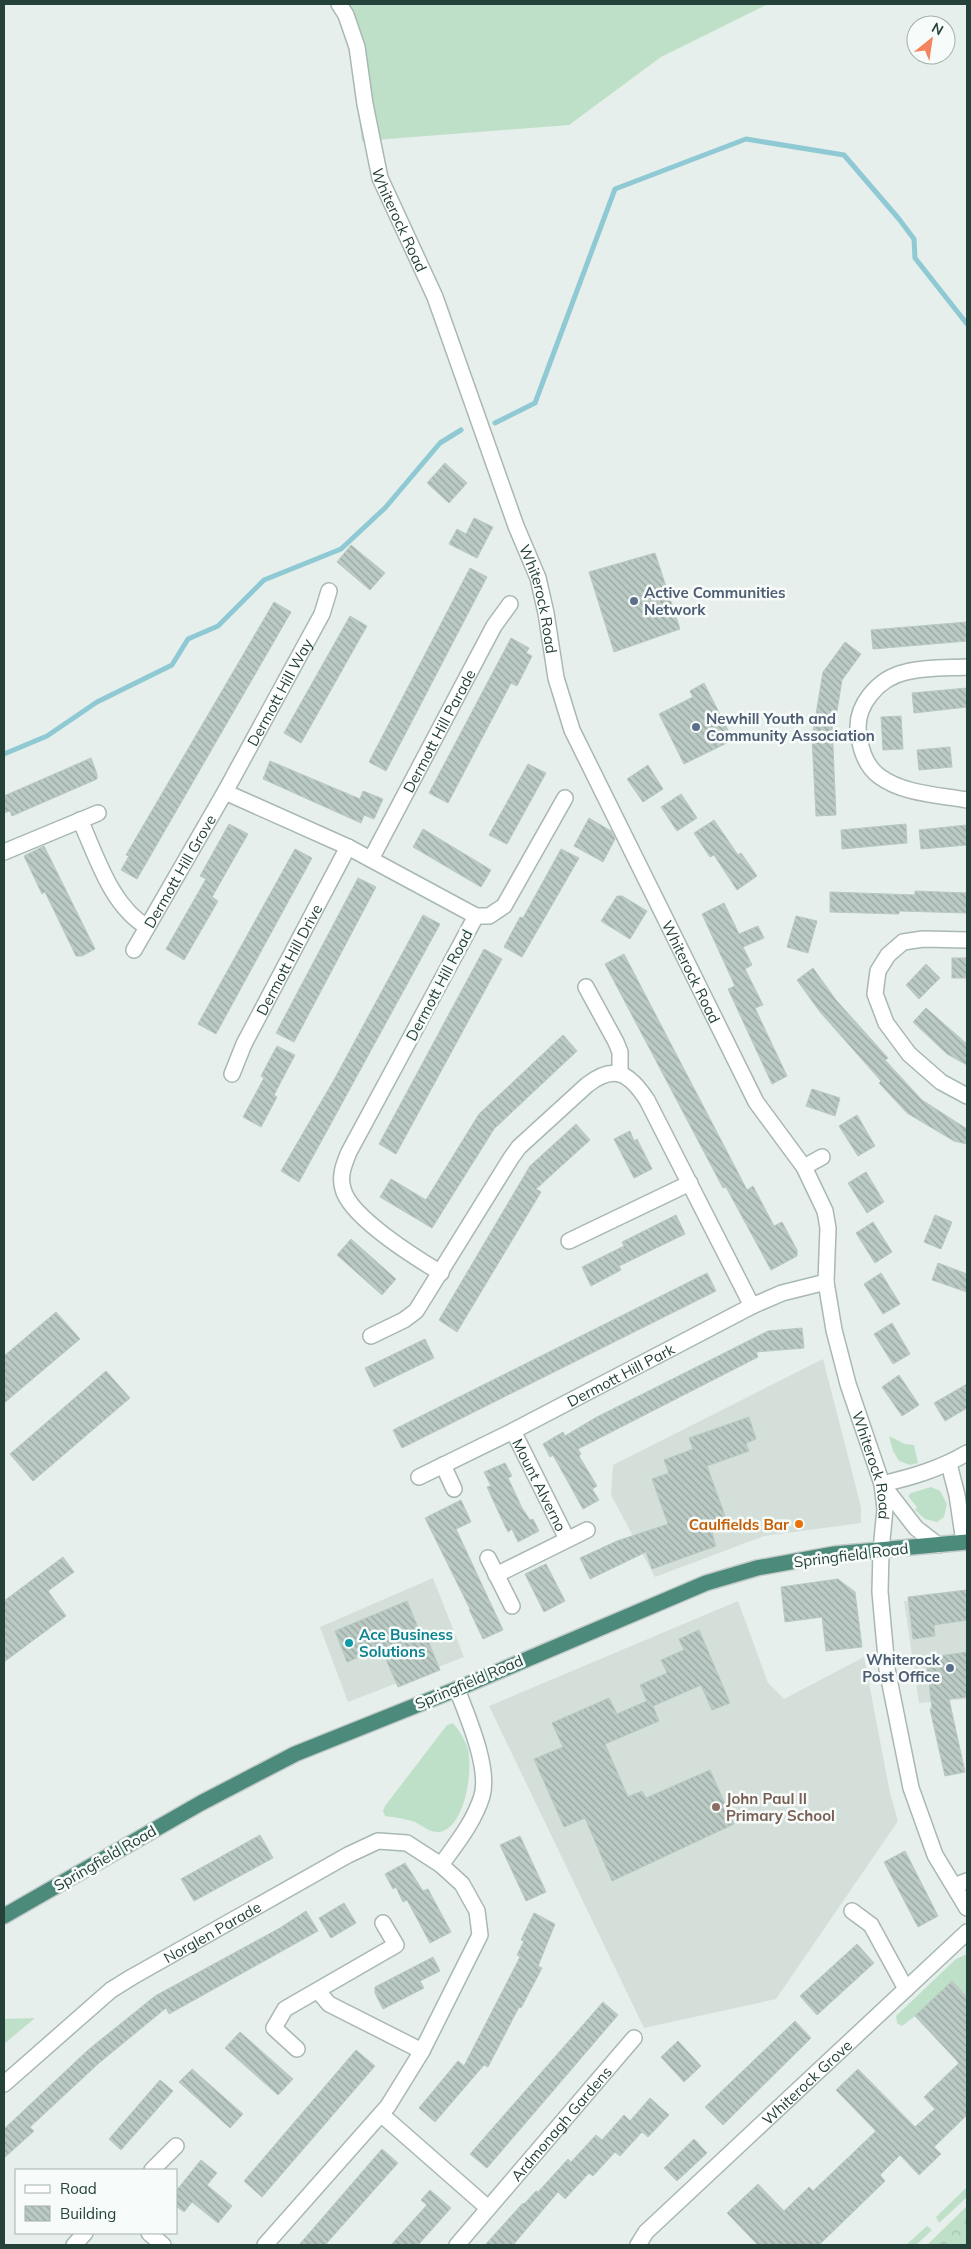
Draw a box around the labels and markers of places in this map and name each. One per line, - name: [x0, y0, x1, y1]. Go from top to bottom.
- place label: Active Communities Network: [644, 583, 786, 619]
- marker: Active Communities Network: [628, 595, 640, 607]
- place label: Newhill Youth and Community Association: [706, 709, 875, 745]
- marker: Newhill Youth and Community Association: [690, 721, 702, 733]
- place label: Caulfields Bar: [689, 1515, 789, 1534]
- marker: Caulfields Bar: [793, 1518, 805, 1530]
- place label: Ace Business Solutions: [359, 1625, 453, 1661]
- marker: Ace Business Solutions: [343, 1637, 355, 1649]
- place label: Whiterock Post Office: [862, 1650, 941, 1686]
- marker: Whiterock Post Office: [944, 1662, 956, 1674]
- place label: John Paul II Primary School: [726, 1789, 835, 1825]
- marker: John Paul II Primary School: [710, 1801, 722, 1813]

